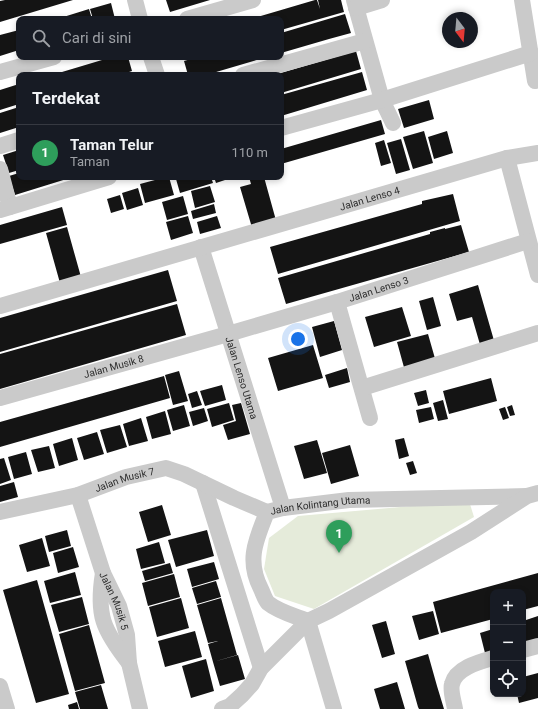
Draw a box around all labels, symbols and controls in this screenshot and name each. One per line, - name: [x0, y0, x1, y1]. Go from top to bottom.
- north arrow: [442, 12, 478, 48]
- search box: [16, 16, 284, 60]
- icon: search: [30, 27, 52, 49]
- text: Cari di sini: [62, 29, 132, 47]
- text: Terdekat: [32, 88, 100, 108]
- text: Taman Telur: [70, 136, 154, 154]
- text: 1: [41, 145, 49, 160]
- text: 110 m: [231, 145, 268, 160]
- text: Taman: [70, 154, 110, 169]
- street label: Jalan Lenso 4: [338, 185, 401, 213]
- street label: Jalan Lenso 3: [347, 275, 410, 304]
- your location: [288, 329, 308, 349]
- street label: Jalan Lenso Utama: [223, 335, 260, 420]
- street label: Jalan Musik 8: [82, 353, 145, 380]
- street label: Jalan Musik 7: [93, 466, 156, 494]
- street label: Jalan Kolintang Utama: [269, 495, 370, 517]
- pin: 1: [326, 520, 352, 553]
- street label: Jalan Musik 5: [97, 570, 130, 631]
- map controls: [490, 589, 526, 697]
- button: +: [490, 589, 526, 625]
- button: −: [490, 625, 526, 661]
- button: locate: [490, 661, 526, 697]

